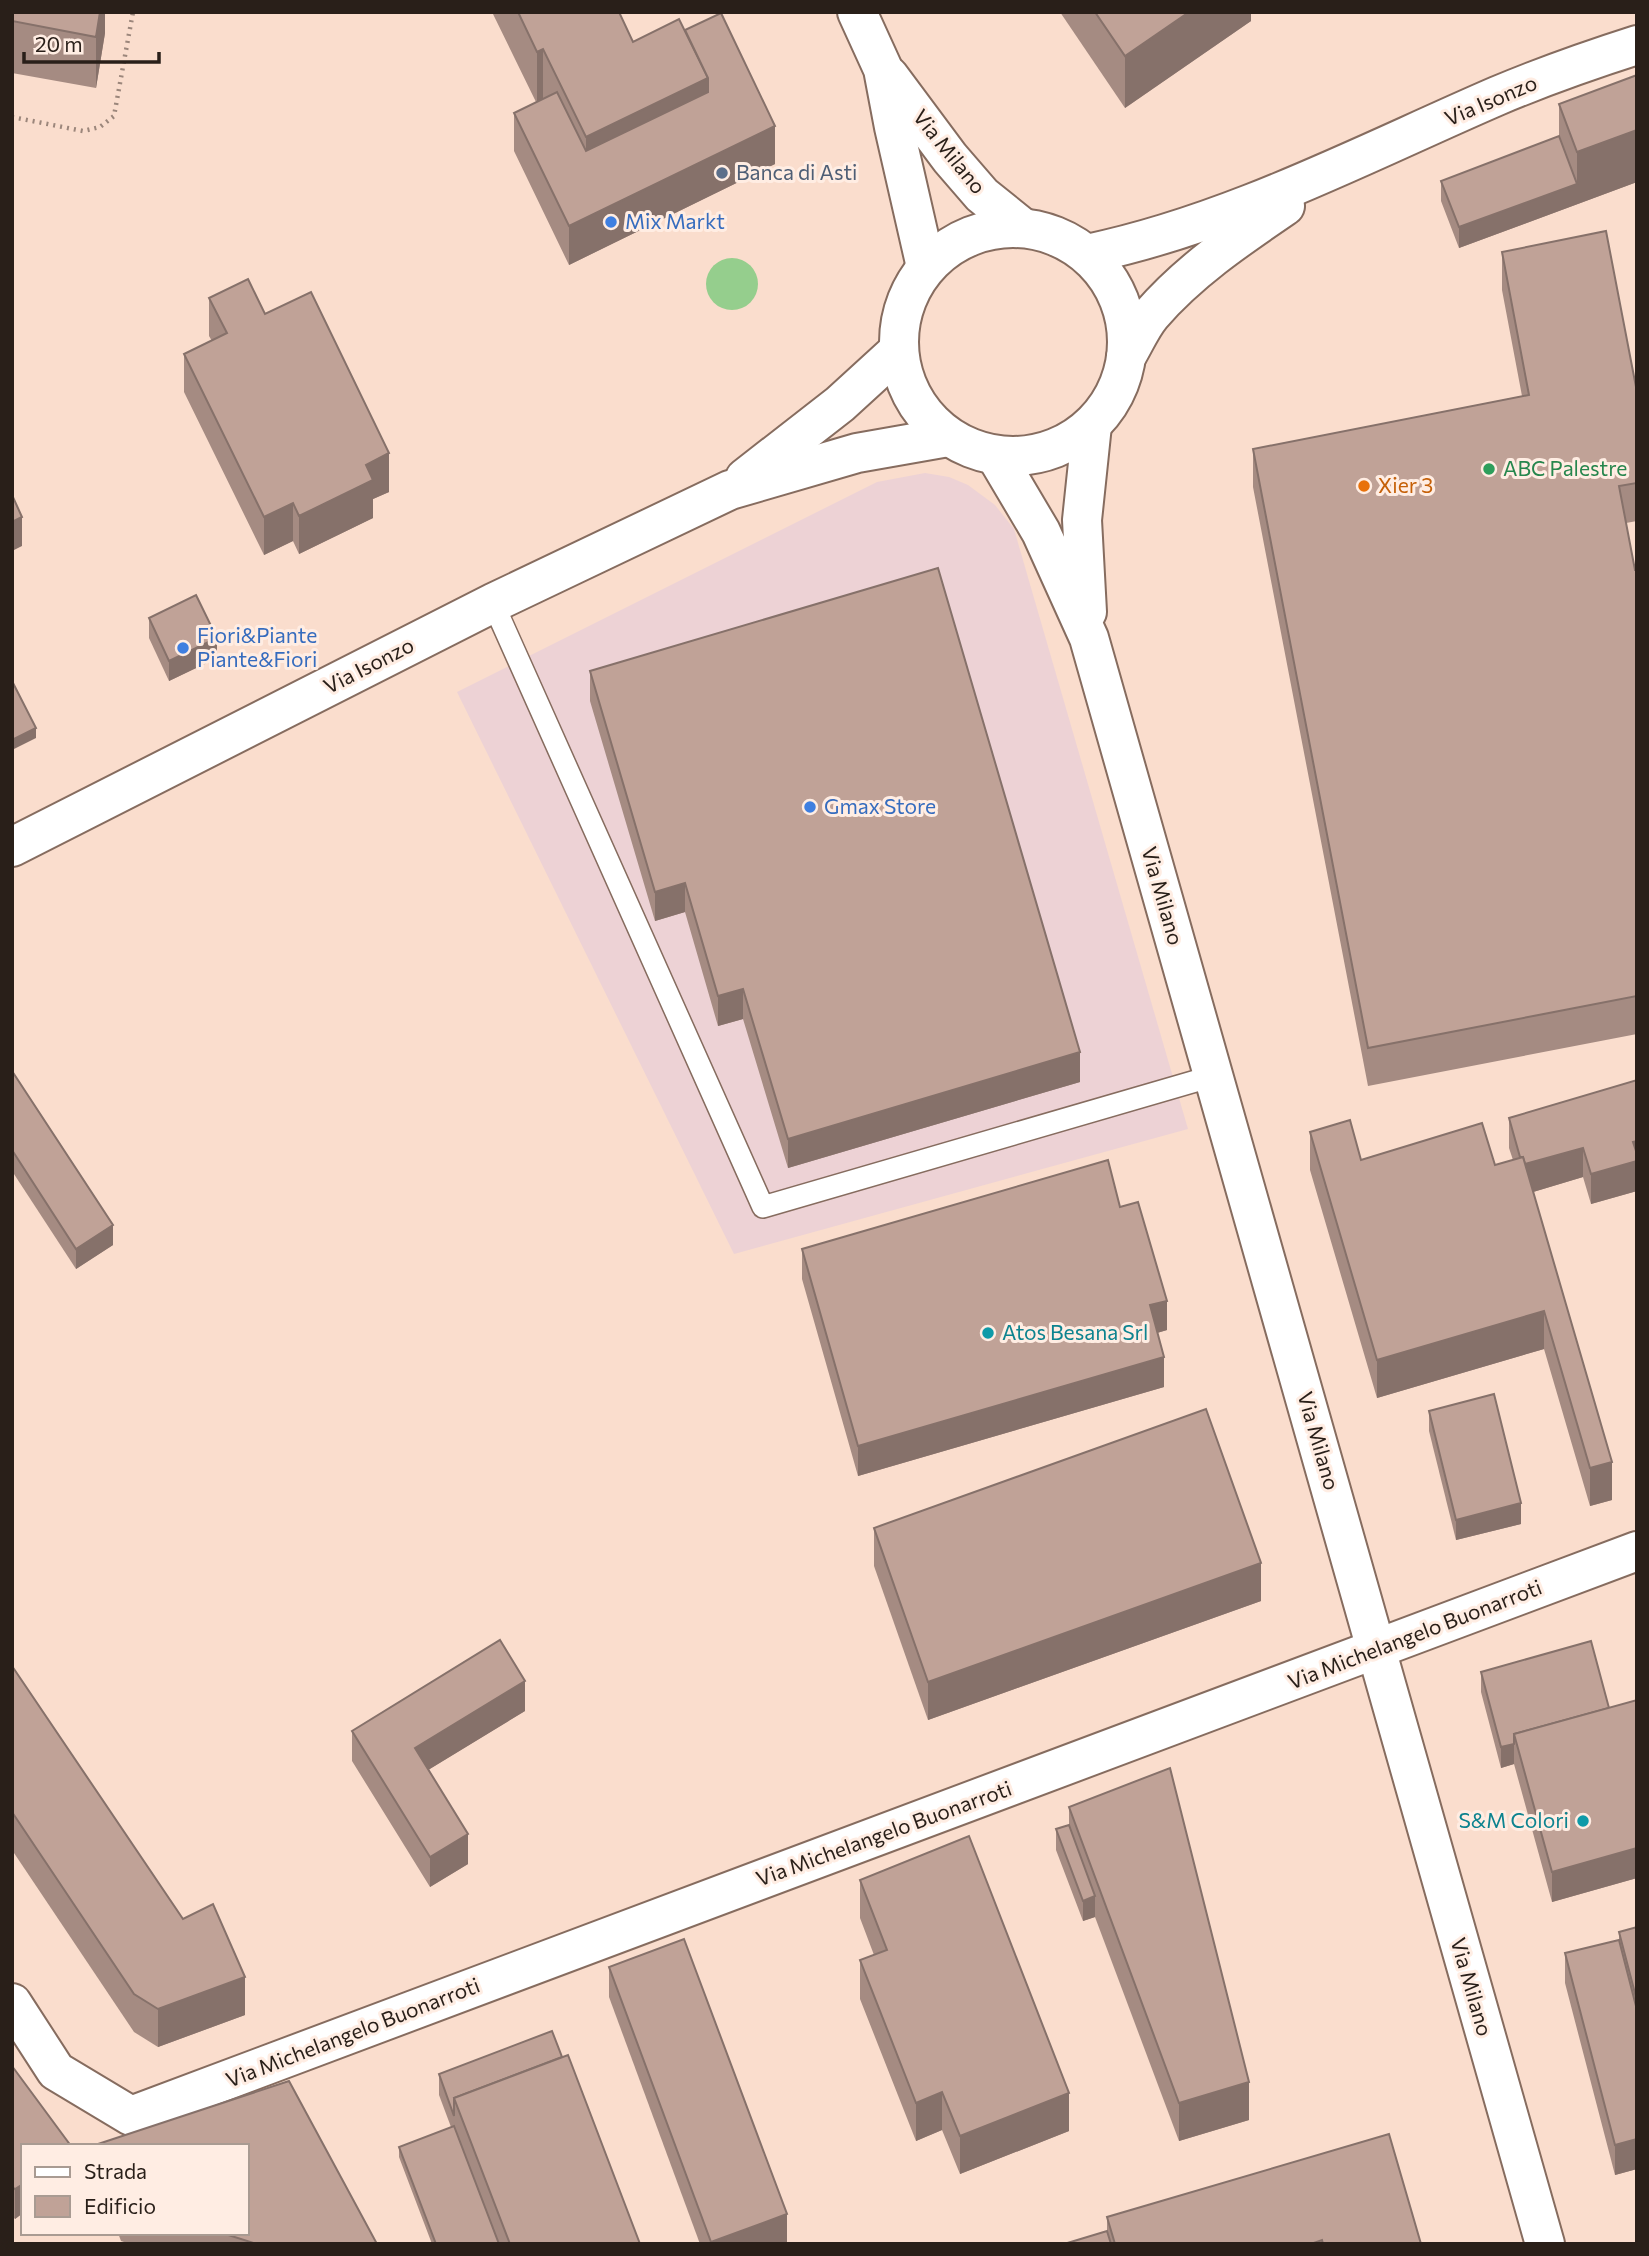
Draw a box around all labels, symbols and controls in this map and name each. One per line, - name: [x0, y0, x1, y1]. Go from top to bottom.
- scale bar: [24, 21, 159, 65]
- text: 20 m: [35, 31, 83, 56]
- street label: Via Isonzo: [1441, 69, 1540, 130]
- street label: Via Milano: [909, 104, 992, 198]
- place label: Banca di Asti: [736, 159, 858, 184]
- marker: Banca di Asti: [714, 165, 730, 181]
- place label: Mix Markt: [625, 208, 725, 233]
- marker: Mix Markt: [603, 214, 619, 230]
- place label: ABC Palestre: [1503, 455, 1627, 480]
- marker: ABC Palestre: [1481, 461, 1497, 477]
- place label: Xier 3: [1378, 472, 1433, 497]
- marker: Xier 3: [1356, 478, 1372, 494]
- place label: Fiori&Piante Piante&Fiori: [197, 622, 317, 671]
- street label: Via Isonzo: [319, 631, 418, 698]
- marker: Fiori&Piante Piante&Fiori: [175, 640, 191, 656]
- place label: Gmax Store: [824, 793, 936, 818]
- marker: Gmax Store: [802, 799, 818, 815]
- street label: Via Milano: [1137, 843, 1189, 948]
- place label: Atos Besana Srl: [1002, 1319, 1148, 1344]
- marker: Atos Besana Srl: [980, 1325, 996, 1341]
- street label: Via Milano: [1293, 1388, 1345, 1493]
- street label: Via Michelangelo Buonarroti: [1284, 1574, 1545, 1694]
- street label: Via Michelangelo Buonarroti: [752, 1775, 1015, 1891]
- place label: S&M Colori: [1459, 1807, 1569, 1832]
- marker: S&M Colori: [1575, 1813, 1591, 1829]
- street label: Via Milano: [1446, 1934, 1498, 2039]
- street label: Via Michelangelo Buonarroti: [222, 1972, 483, 2092]
- legend: [21, 2144, 248, 2235]
- text: Strada: [84, 2158, 147, 2183]
- text: Edificio: [84, 2193, 156, 2218]

